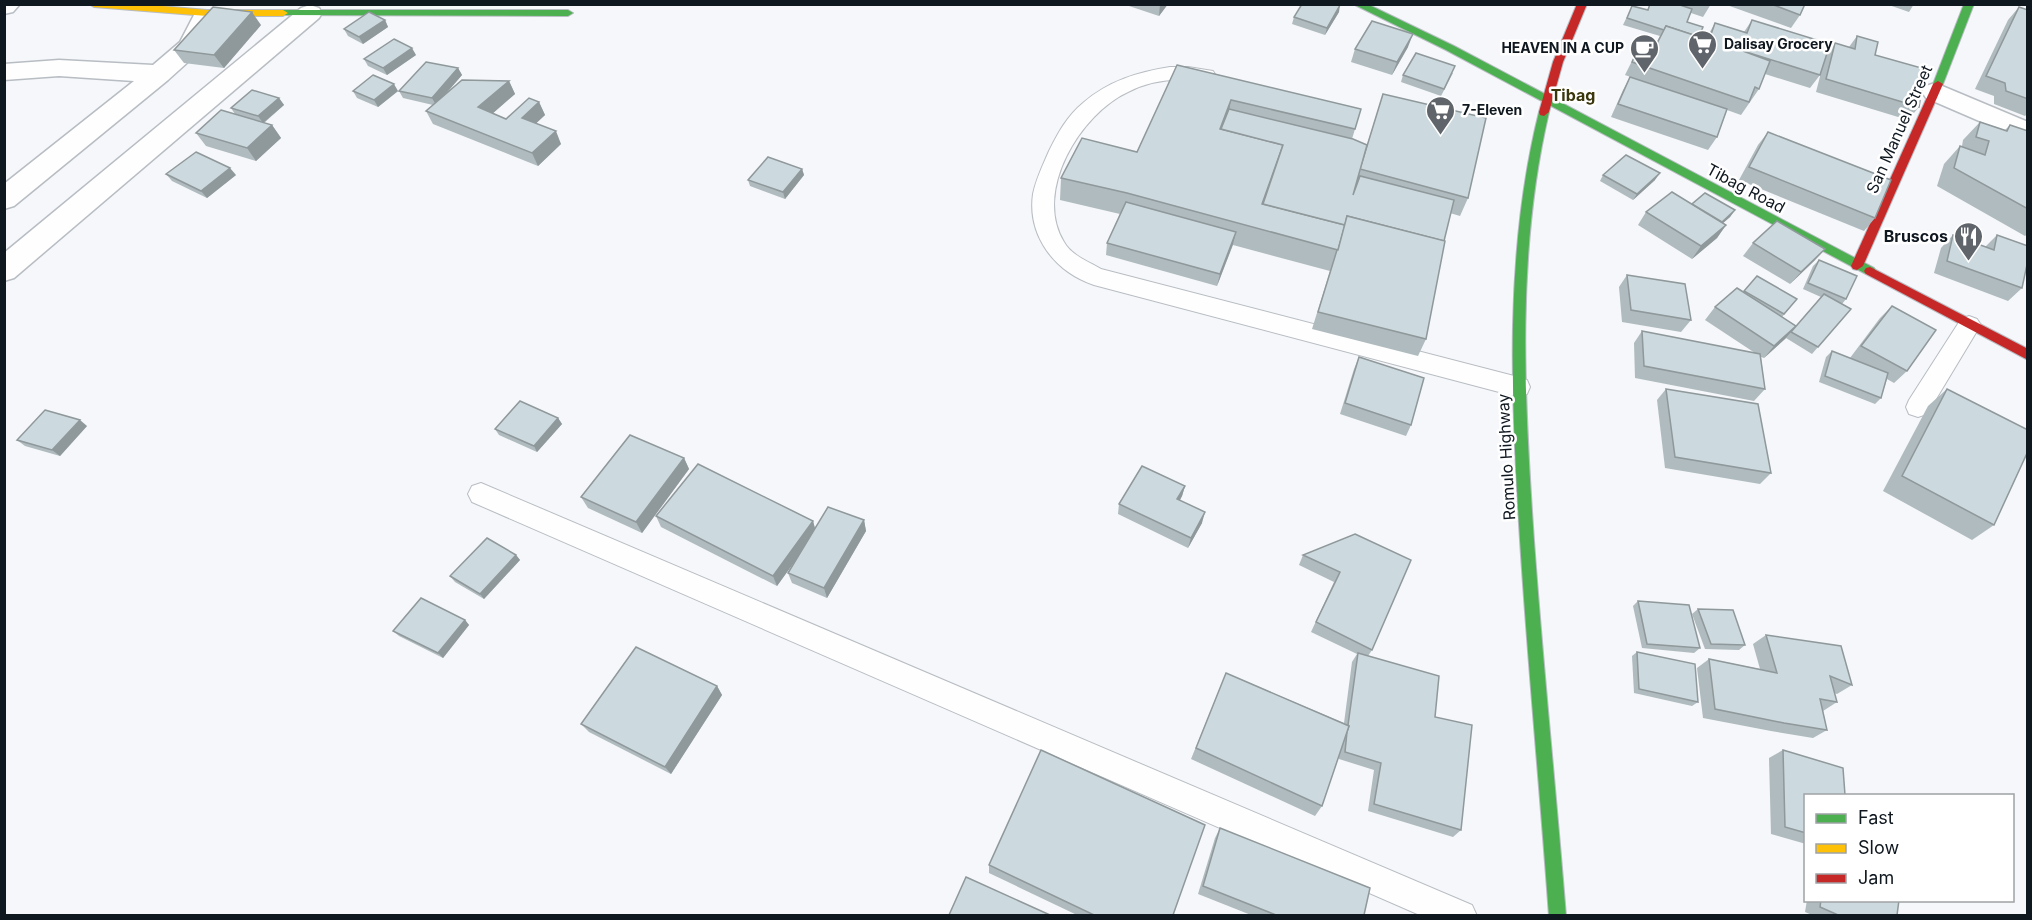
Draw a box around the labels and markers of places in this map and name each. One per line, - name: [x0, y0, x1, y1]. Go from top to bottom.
- supermarket icon: Dalisay Grocery: [1687, 28, 1719, 70]
- cafe icon: HEAVEN IN A CUP: [1629, 32, 1661, 74]
- place label: Dalisay Grocery: [1724, 35, 1833, 52]
- place label: HEAVEN IN A CUP: [1501, 39, 1624, 56]
- supermarket icon: 7-Eleven: [1425, 94, 1457, 136]
- place label: 7-Eleven: [1462, 101, 1522, 118]
- restaurant icon: Bruscos: [1953, 220, 1985, 262]
- place label: Bruscos: [1884, 226, 1948, 246]

